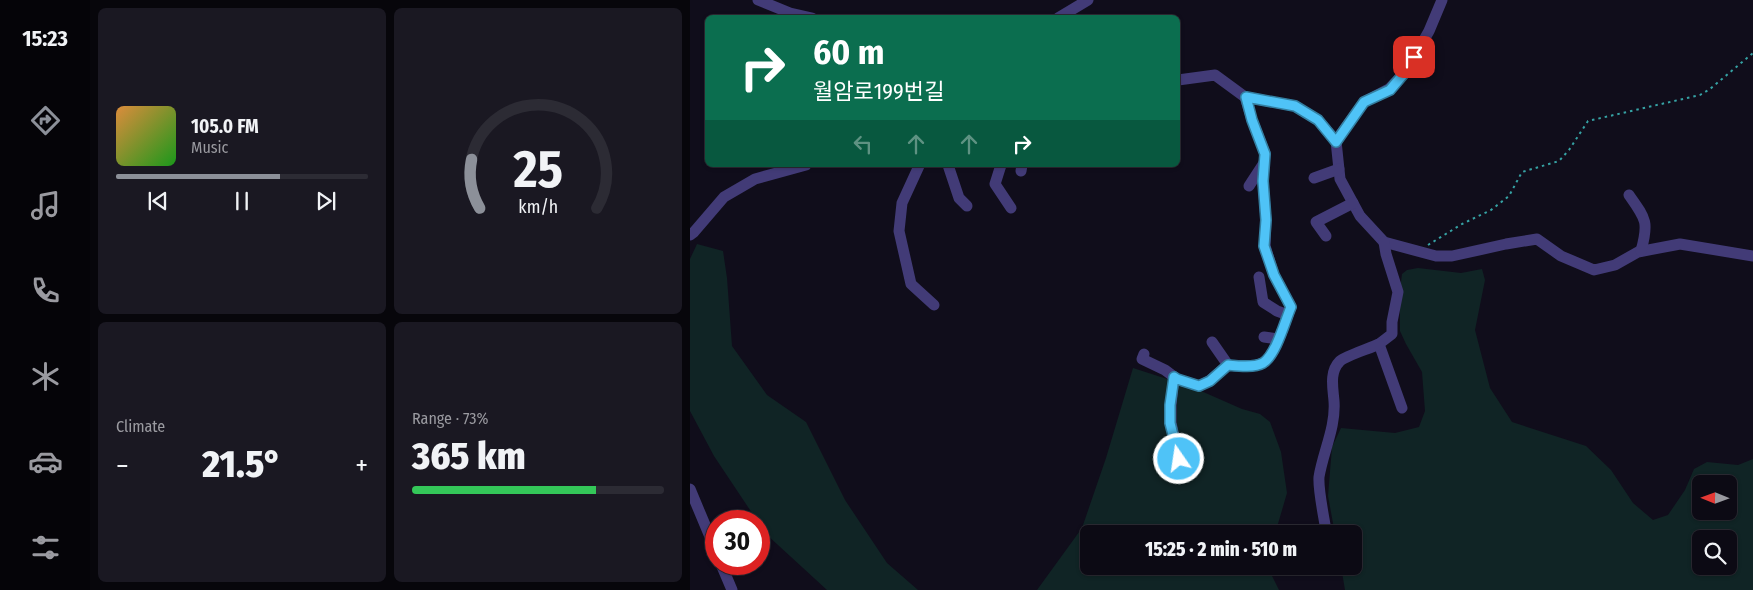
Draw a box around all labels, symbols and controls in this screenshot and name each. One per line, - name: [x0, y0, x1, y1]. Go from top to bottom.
- text: 15:23: [22, 25, 68, 52]
- text: 60 m: [813, 31, 884, 73]
- icon: right: [730, 35, 795, 100]
- pin: [1393, 36, 1435, 78]
- icon: arrive: [1400, 43, 1428, 71]
- text: 월암로199번길: [813, 78, 944, 105]
- icon: directions: [28, 103, 63, 138]
- text: 105.0 FM: [191, 115, 259, 138]
- icon: left: [849, 130, 877, 158]
- icon: ahead: [902, 130, 930, 158]
- icon: ahead: [955, 130, 983, 158]
- icon: right: [1008, 130, 1036, 158]
- text: Music: [191, 138, 228, 157]
- text: 25: [512, 138, 563, 201]
- icon: previous: [144, 187, 172, 215]
- icon: pause: [228, 187, 256, 215]
- icon: next: [312, 187, 340, 215]
- icon: music: [28, 188, 63, 223]
- text: km/h: [518, 196, 558, 218]
- icon: phone: [28, 273, 63, 308]
- icon: climate: [28, 359, 63, 394]
- text: Range · 73%: [412, 409, 488, 428]
- text: Climate: [116, 417, 165, 436]
- position arrow: [1152, 432, 1204, 484]
- text: 365 km: [412, 433, 526, 479]
- text: 21.5°: [202, 441, 282, 487]
- icon: car: [28, 444, 63, 479]
- text: −: [116, 449, 129, 482]
- text: +: [355, 449, 368, 482]
- north arrow: [1692, 475, 1738, 520]
- map controls: [1692, 475, 1737, 575]
- speed limit sign: 30: [705, 510, 770, 575]
- icon: filters: [28, 530, 63, 565]
- button: search: [1692, 530, 1737, 575]
- text: 15:25 · 2 min · 510 m: [1145, 538, 1297, 561]

